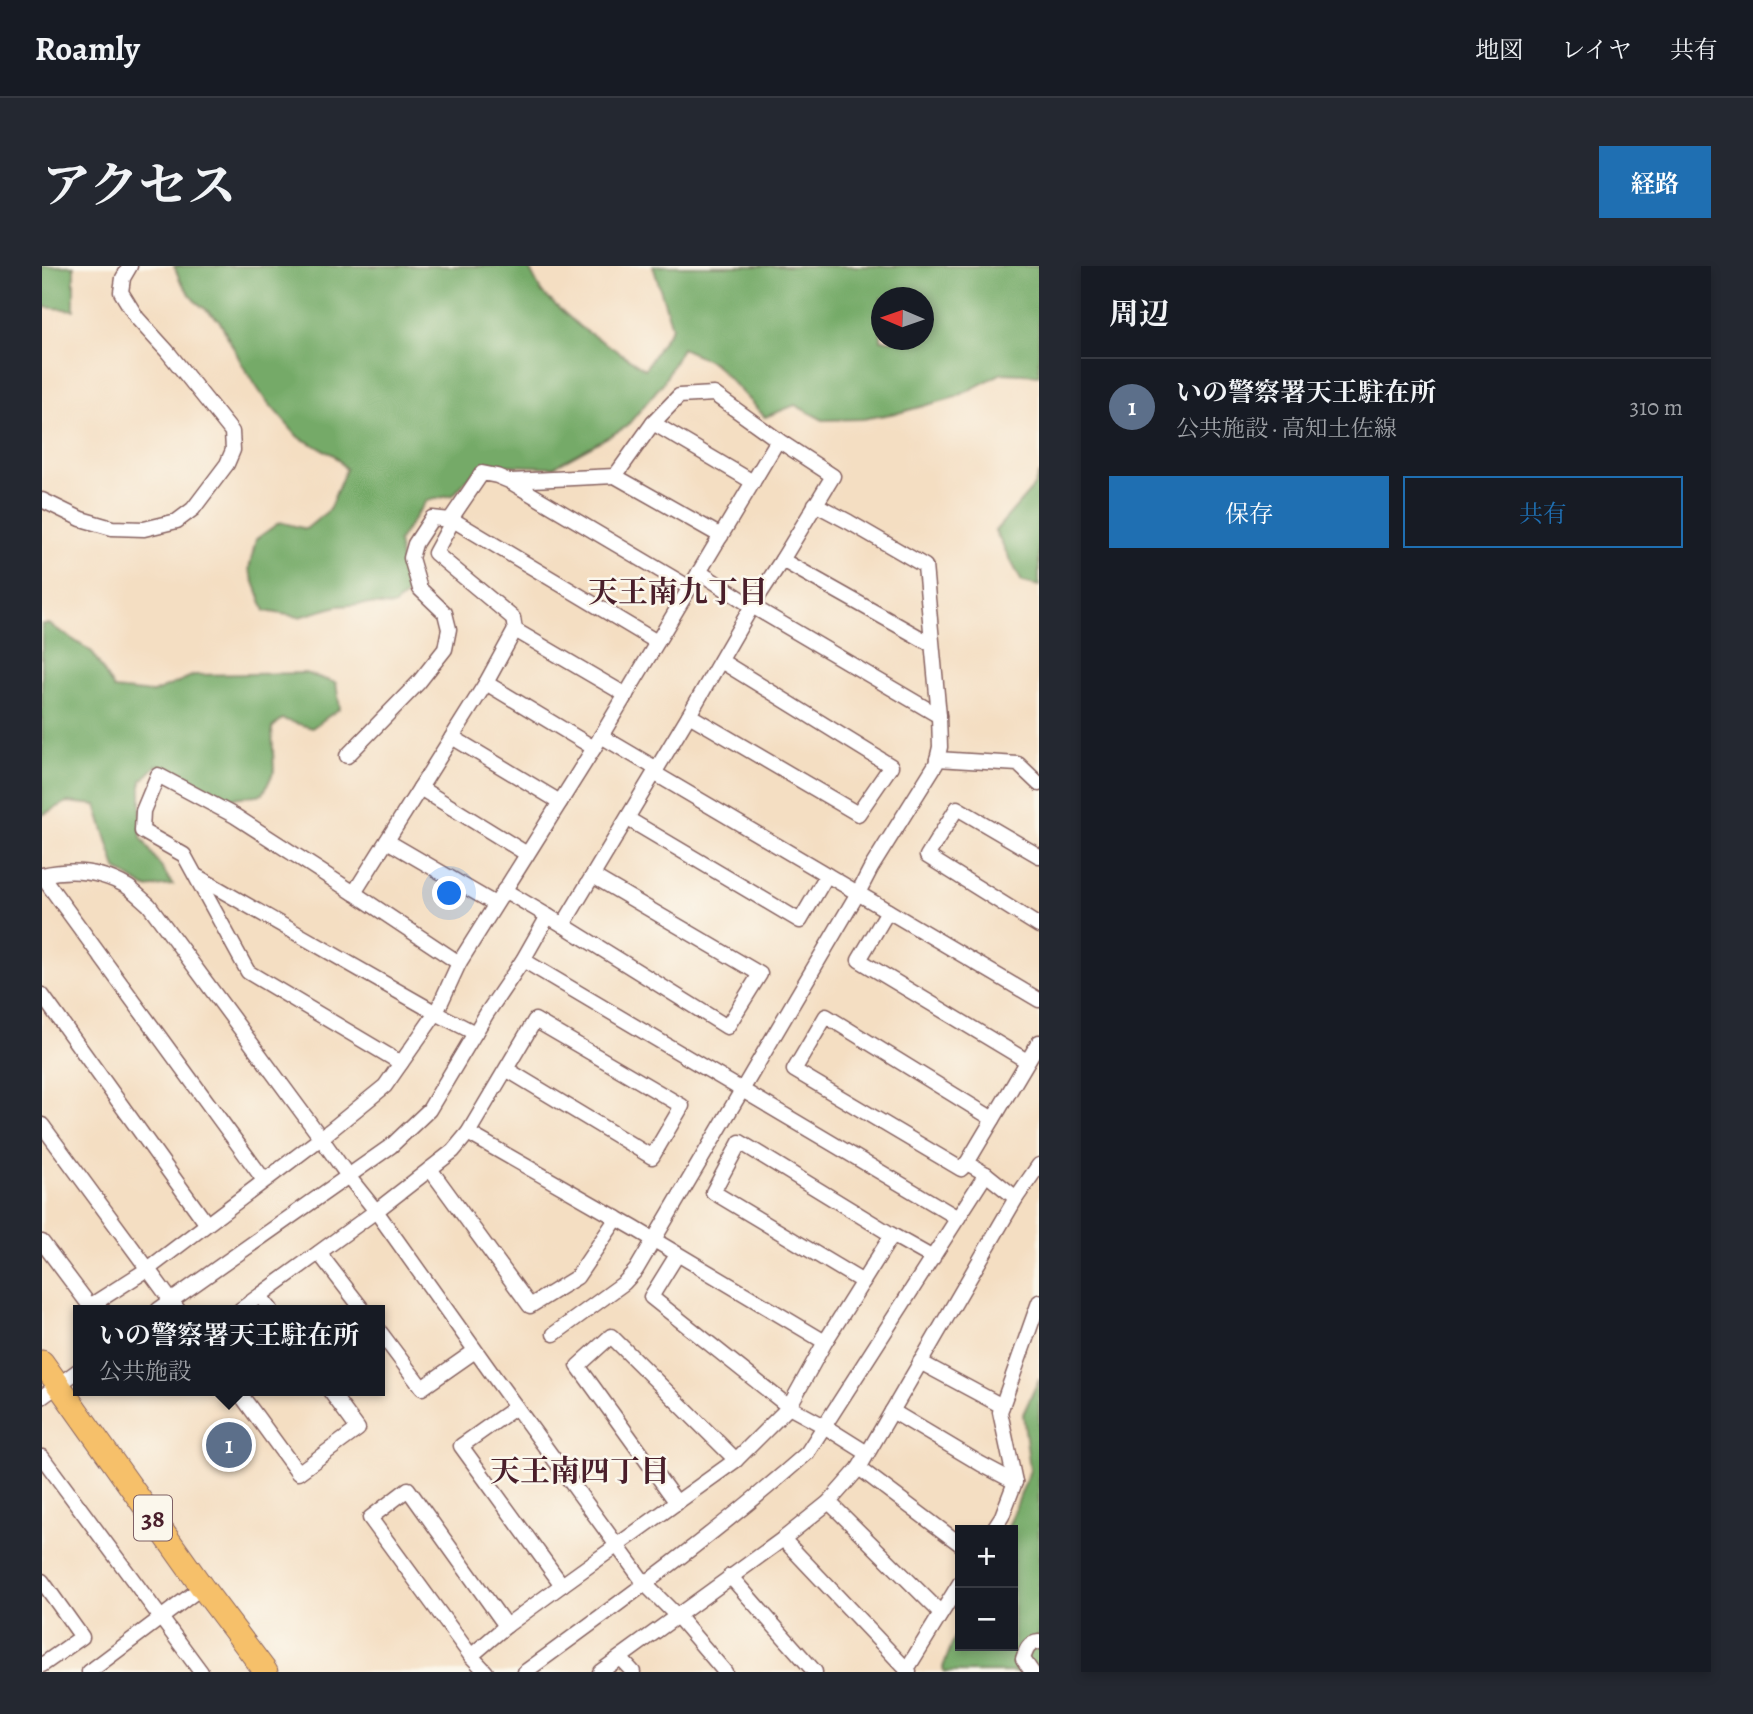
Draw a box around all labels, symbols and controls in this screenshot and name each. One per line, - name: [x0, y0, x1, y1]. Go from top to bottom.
- text: Roamly: [35, 26, 140, 71]
- text: 地図: [1475, 34, 1523, 66]
- text: レイヤ: [1561, 34, 1632, 66]
- text: 共有: [1670, 34, 1718, 66]
- button: 経路: [1599, 146, 1711, 218]
- text: アクセス: [42, 152, 237, 219]
- north arrow: [871, 287, 934, 350]
- text: 周辺: [1109, 294, 1169, 334]
- text: いの警察署天王駐在所: [1176, 375, 1436, 410]
- text: 1: [1128, 392, 1136, 423]
- text: 310 m: [1630, 392, 1683, 423]
- text: 公共施設 · 高知土佐線: [1176, 413, 1397, 444]
- button: 保存: [1109, 476, 1389, 548]
- button: 共有: [1403, 476, 1683, 548]
- district label: 天王南九丁目: [588, 572, 768, 612]
- your location: [432, 876, 466, 910]
- popup: [73, 1305, 385, 1396]
- text: いの警察署天王駐在所: [99, 1318, 359, 1353]
- text: 公共施設: [99, 1356, 191, 1387]
- pin: 1: [206, 1419, 252, 1471]
- district label: 天王南四丁目: [490, 1451, 670, 1491]
- road number: 38: [134, 1496, 172, 1540]
- map controls: [955, 1525, 1018, 1651]
- button: +: [955, 1525, 1018, 1588]
- button: −: [955, 1588, 1018, 1651]

